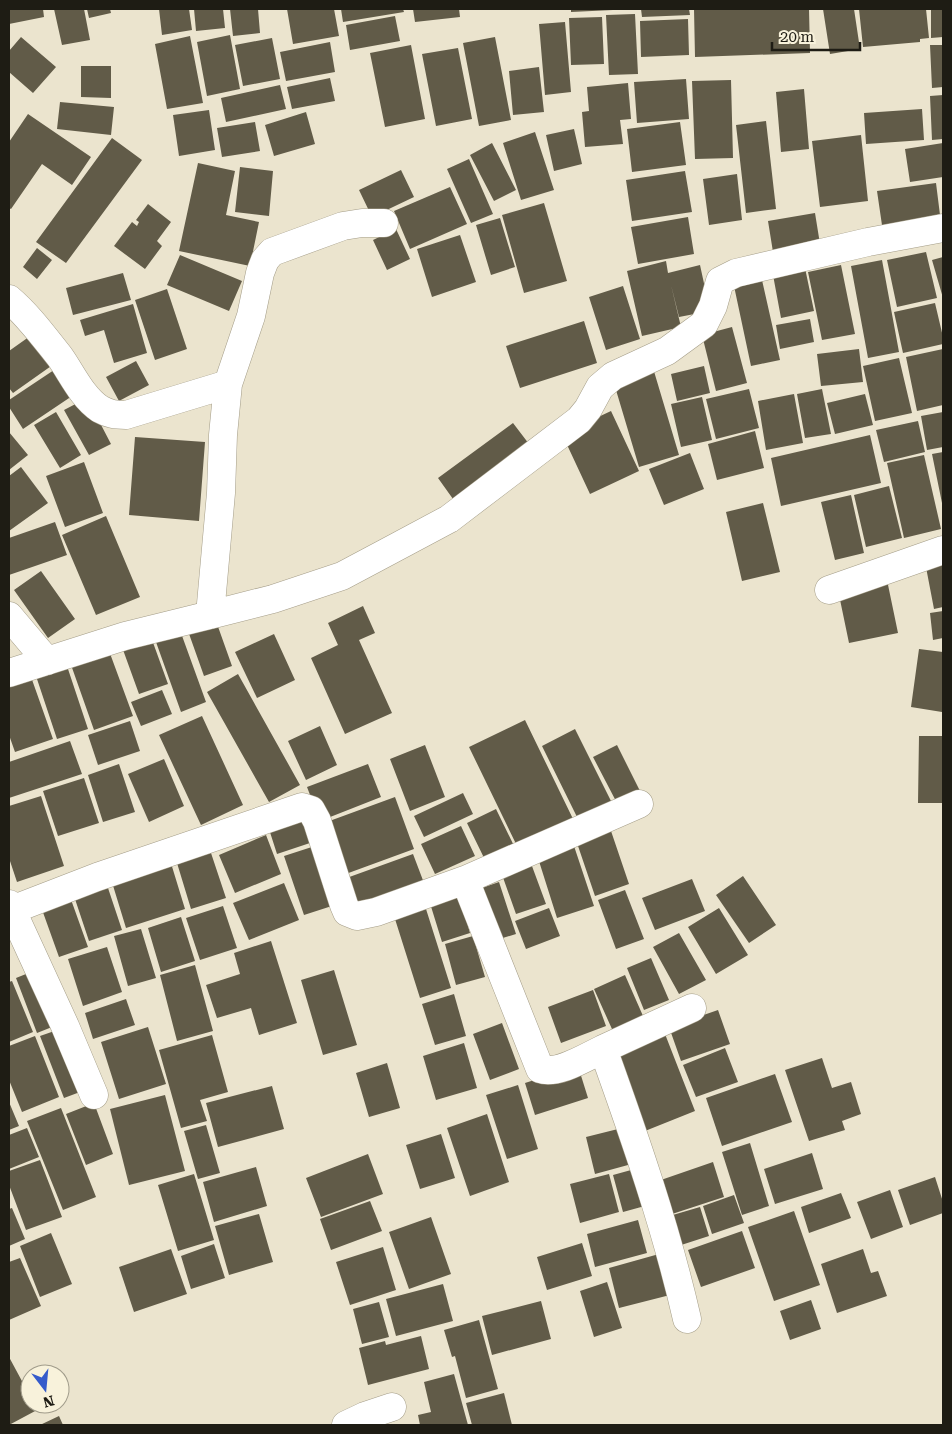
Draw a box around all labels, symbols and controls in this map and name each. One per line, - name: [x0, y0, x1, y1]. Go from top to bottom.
- scale bar: [772, 20, 860, 52]
- text: 20 m: [780, 28, 815, 46]
- north arrow: [20, 1364, 70, 1414]
- text: N: [41, 1392, 56, 1411]

